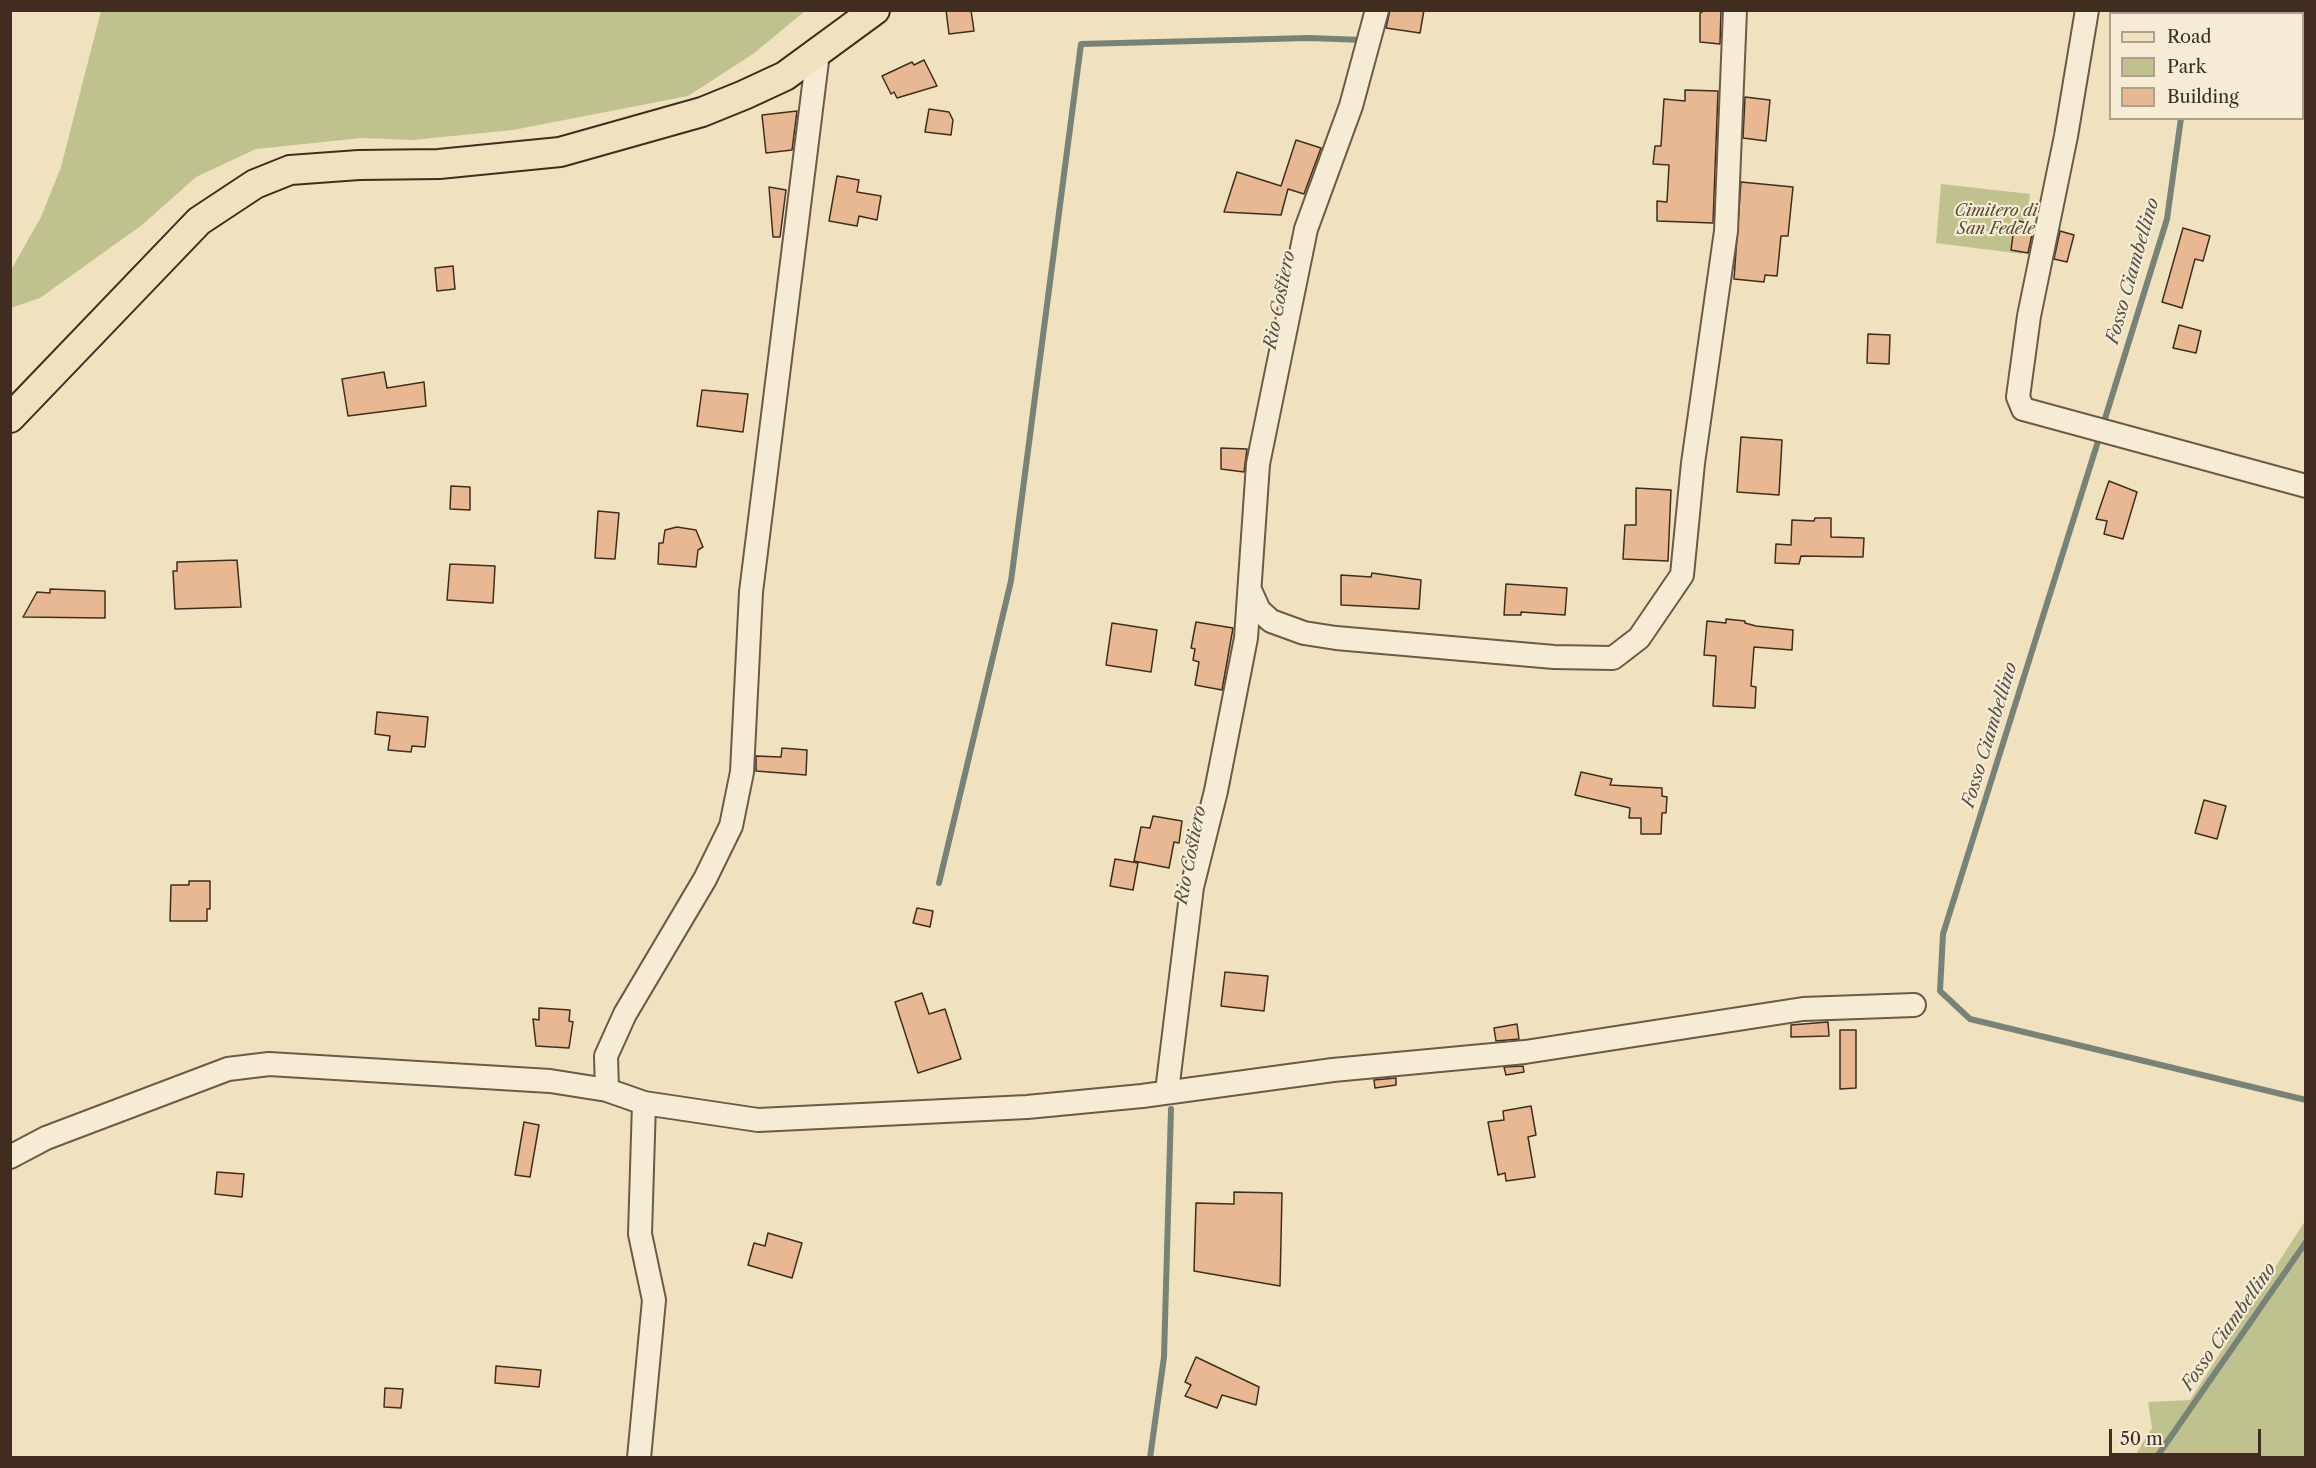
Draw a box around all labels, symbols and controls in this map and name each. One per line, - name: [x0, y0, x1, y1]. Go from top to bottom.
- legend: [2109, 12, 2304, 120]
- text: Road: [2167, 26, 2212, 48]
- text: Park: [2167, 56, 2206, 78]
- text: Building: [2167, 86, 2239, 108]
- water label: Fosso Ciambellino: [2102, 196, 2164, 346]
- park label: Cimitero di San Fedele: [1955, 201, 2037, 239]
- water label: Rio Costiero: [1260, 249, 1300, 351]
- water label: Fosso Ciambellino: [1958, 660, 2022, 810]
- water label: Rio Costiero: [1171, 804, 1211, 906]
- water label: Fosso Ciambellino: [2177, 1259, 2281, 1395]
- scale bar: [2112, 1417, 2264, 1455]
- text: 50 m: [2120, 1428, 2163, 1450]

